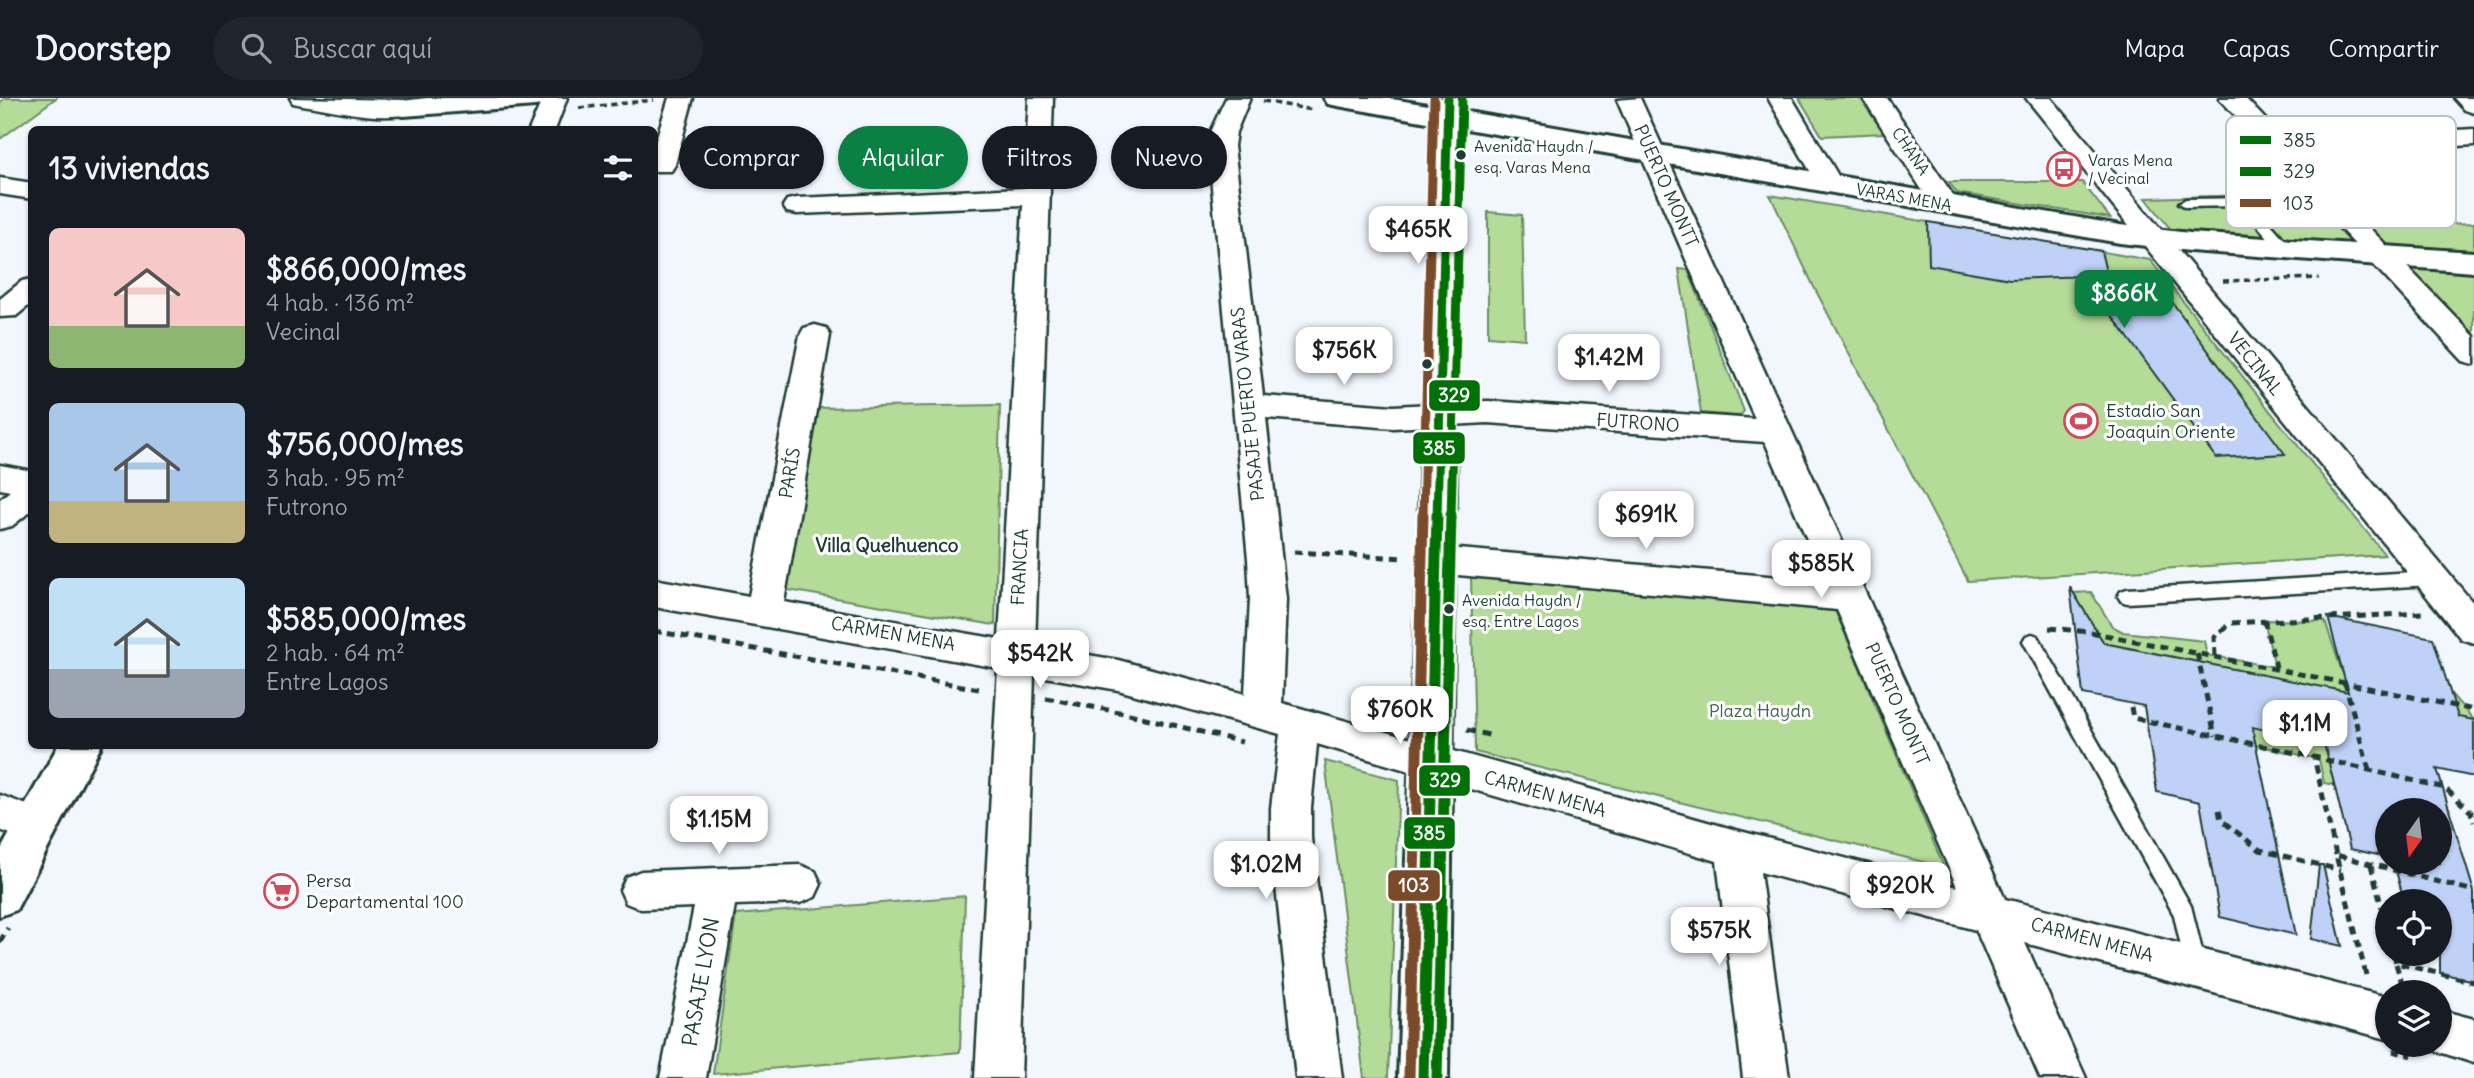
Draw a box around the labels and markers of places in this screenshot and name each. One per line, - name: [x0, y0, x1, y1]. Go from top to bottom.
- place label: Avenida Haydn / esq. Varas Mena: [1474, 136, 1594, 177]
- marker: Avenida Haydn / esq. Varas Mena: [1454, 148, 1468, 162]
- bus stop icon: Varas Mena / Vecinal: [2045, 150, 2083, 188]
- place label: Varas Mena / Vecinal: [2088, 150, 2173, 188]
- pin: $465K: [1369, 206, 1467, 266]
- pin: $866K: [2075, 271, 2173, 330]
- pin: $756K: [1295, 328, 1393, 387]
- pin: $1.42M: [1552, 334, 1666, 394]
- unlabelled marker: [1420, 357, 1434, 371]
- place label: Estadio San Joaquín Oriente: [2106, 399, 2235, 443]
- sports icon: Estadio San Joaquín Oriente: [2062, 402, 2100, 440]
- pin: $691K: [1597, 491, 1695, 551]
- pin: $585K: [1772, 540, 1870, 600]
- place label: Avenida Haydn / esq. Entre Lagos: [1462, 590, 1582, 631]
- marker: Avenida Haydn / esq. Entre Lagos: [1442, 602, 1456, 616]
- pin: $542K: [991, 630, 1089, 690]
- pin: $760K: [1351, 686, 1449, 746]
- pin: $1.1M: [2256, 700, 2354, 760]
- pin: $1.15M: [662, 796, 776, 856]
- pin: $1.02M: [1209, 842, 1323, 901]
- pin: $920K: [1851, 862, 1949, 922]
- place label: Persa Departamental 100: [306, 869, 464, 913]
- supermarket icon: Persa Departamental 100: [262, 872, 300, 910]
- pin: $575K: [1670, 908, 1768, 967]

